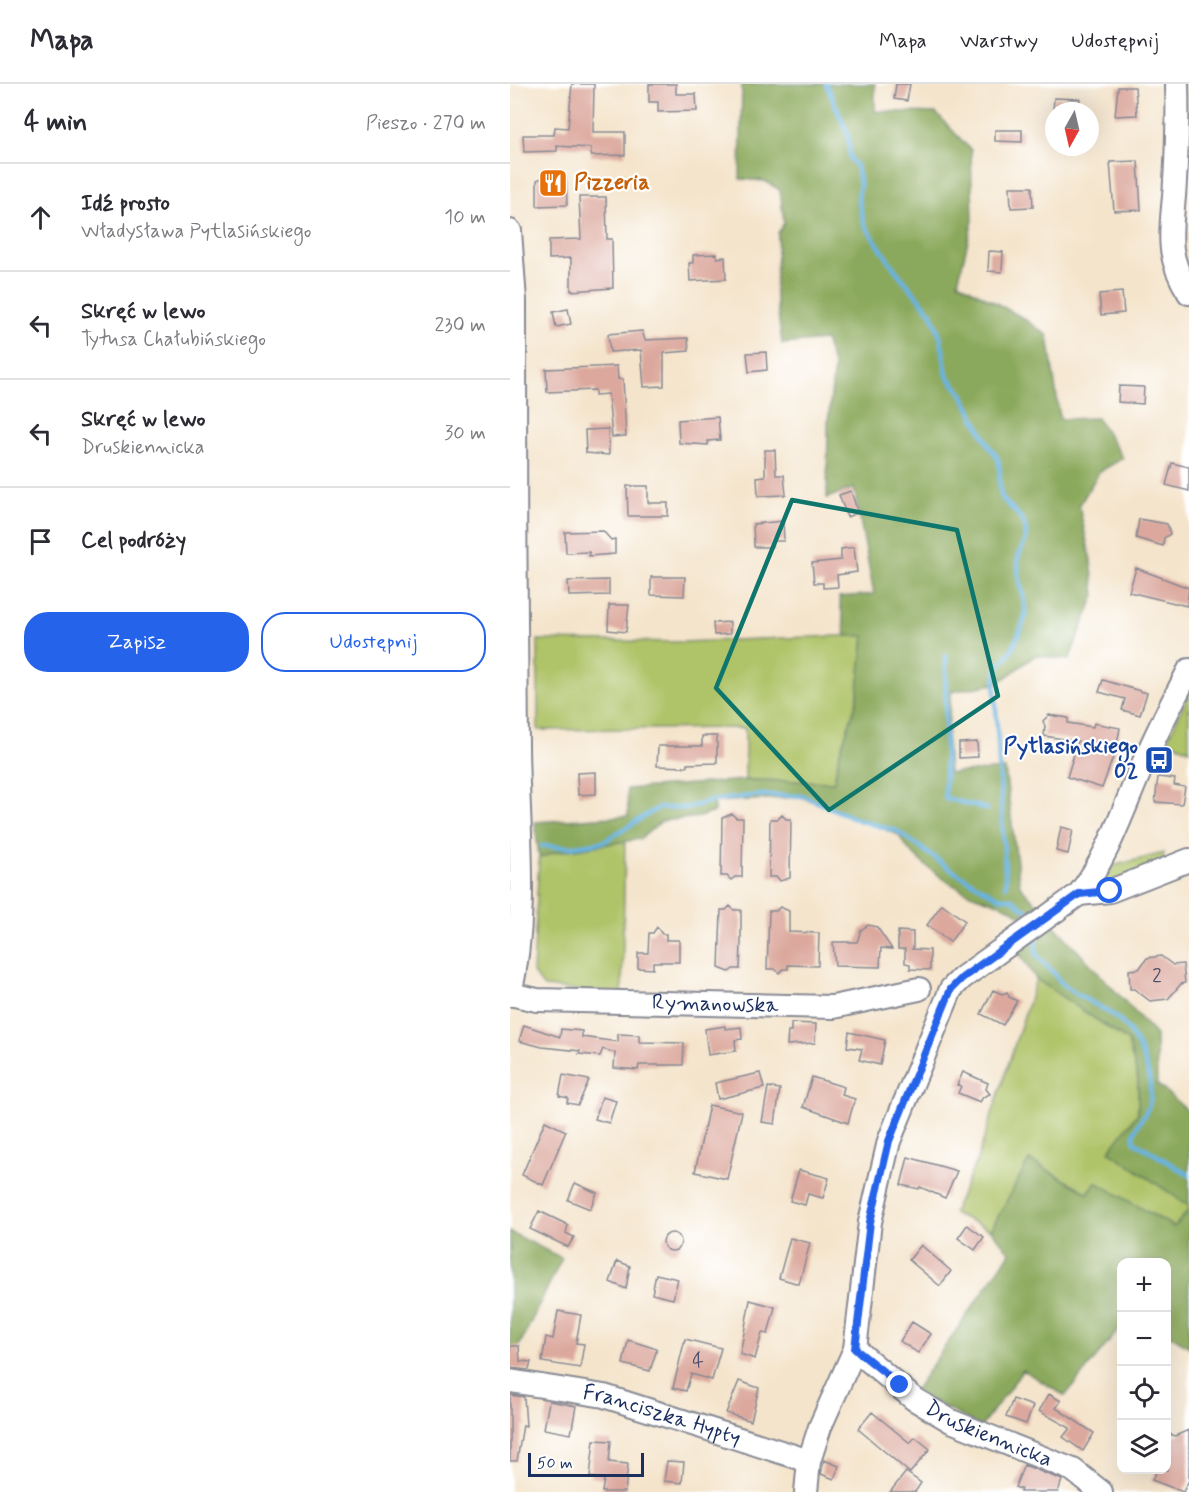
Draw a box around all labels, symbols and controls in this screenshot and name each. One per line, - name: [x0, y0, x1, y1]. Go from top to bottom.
- text: Mapa: [30, 23, 94, 60]
- text: Mapa: [879, 27, 927, 55]
- text: Warstwy: [960, 27, 1038, 55]
- text: Udostępnij: [1071, 27, 1159, 55]
- north arrow: [1045, 102, 1099, 156]
- text: 4 min: [24, 106, 87, 140]
- text: Pieszo · 270 m: [366, 110, 486, 137]
- restaurant icon: Pizzeria: [537, 167, 569, 199]
- place label: Pizzeria: [574, 169, 650, 197]
- text: Idź prosto: [81, 190, 170, 218]
- icon: ahead: [24, 201, 57, 234]
- text: 10 m: [444, 204, 486, 231]
- text: Władysława Pytlasińskiego: [81, 218, 311, 245]
- text: Skręć w lewo: [81, 298, 206, 326]
- icon: left: [24, 309, 57, 342]
- text: 230 m: [434, 312, 486, 339]
- text: Tytusa Chałubińskiego: [81, 326, 266, 353]
- text: Skręć w lewo: [81, 406, 206, 434]
- icon: left: [24, 417, 57, 450]
- text: 30 m: [444, 420, 486, 447]
- text: Druskiennicka: [81, 434, 205, 461]
- icon: arrive: [24, 525, 57, 558]
- text: Cel podróży: [81, 527, 186, 555]
- button: Zapisz: [24, 612, 249, 672]
- button: Udostępnij: [261, 612, 486, 672]
- place label: Pytlasińskiego 02: [1004, 733, 1139, 786]
- bus stop icon: Pytlasińskiego 02: [1143, 744, 1175, 776]
- route start: [1096, 877, 1122, 903]
- house number: 2: [1152, 963, 1162, 990]
- street label: Rymanowska: [652, 989, 780, 1020]
- map controls: [1117, 1258, 1171, 1474]
- button: +: [1117, 1258, 1171, 1312]
- button: −: [1117, 1312, 1171, 1366]
- house number: 4: [692, 1348, 704, 1375]
- button: locate: [1117, 1366, 1171, 1420]
- route end: [886, 1371, 912, 1397]
- street label: Franciszka Hypty: [581, 1379, 744, 1452]
- street label: Druskiennicka: [919, 1394, 1056, 1474]
- button: layers: [1117, 1420, 1171, 1474]
- scale bar: [528, 1450, 644, 1478]
- text: 50 m: [537, 1453, 573, 1474]

